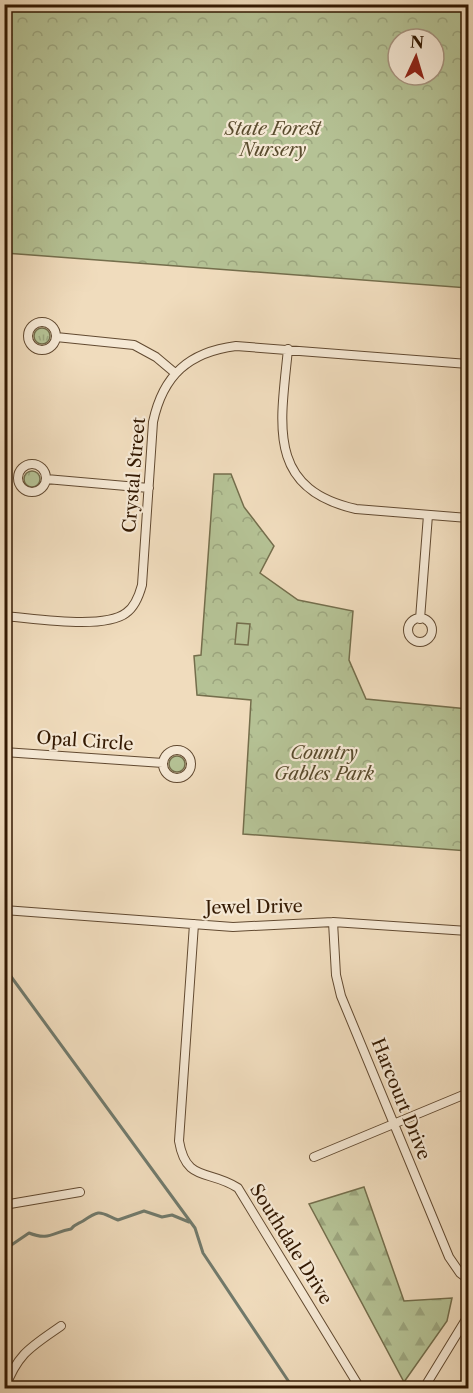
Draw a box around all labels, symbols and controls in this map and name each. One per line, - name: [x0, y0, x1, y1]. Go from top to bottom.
- north arrow: [386, 27, 446, 87]
- text: N: [409, 32, 425, 53]
- park label: State Forest Nursery: [224, 118, 322, 161]
- street label: Crystal Street: [118, 416, 150, 534]
- street label: Opal Circle: [36, 727, 134, 755]
- park label: Country Gables Park: [274, 742, 375, 785]
- street label: Jewel Drive: [202, 895, 303, 919]
- street label: Harcourt Drive: [367, 1035, 435, 1163]
- street label: Southdale Drive: [245, 1180, 337, 1308]

